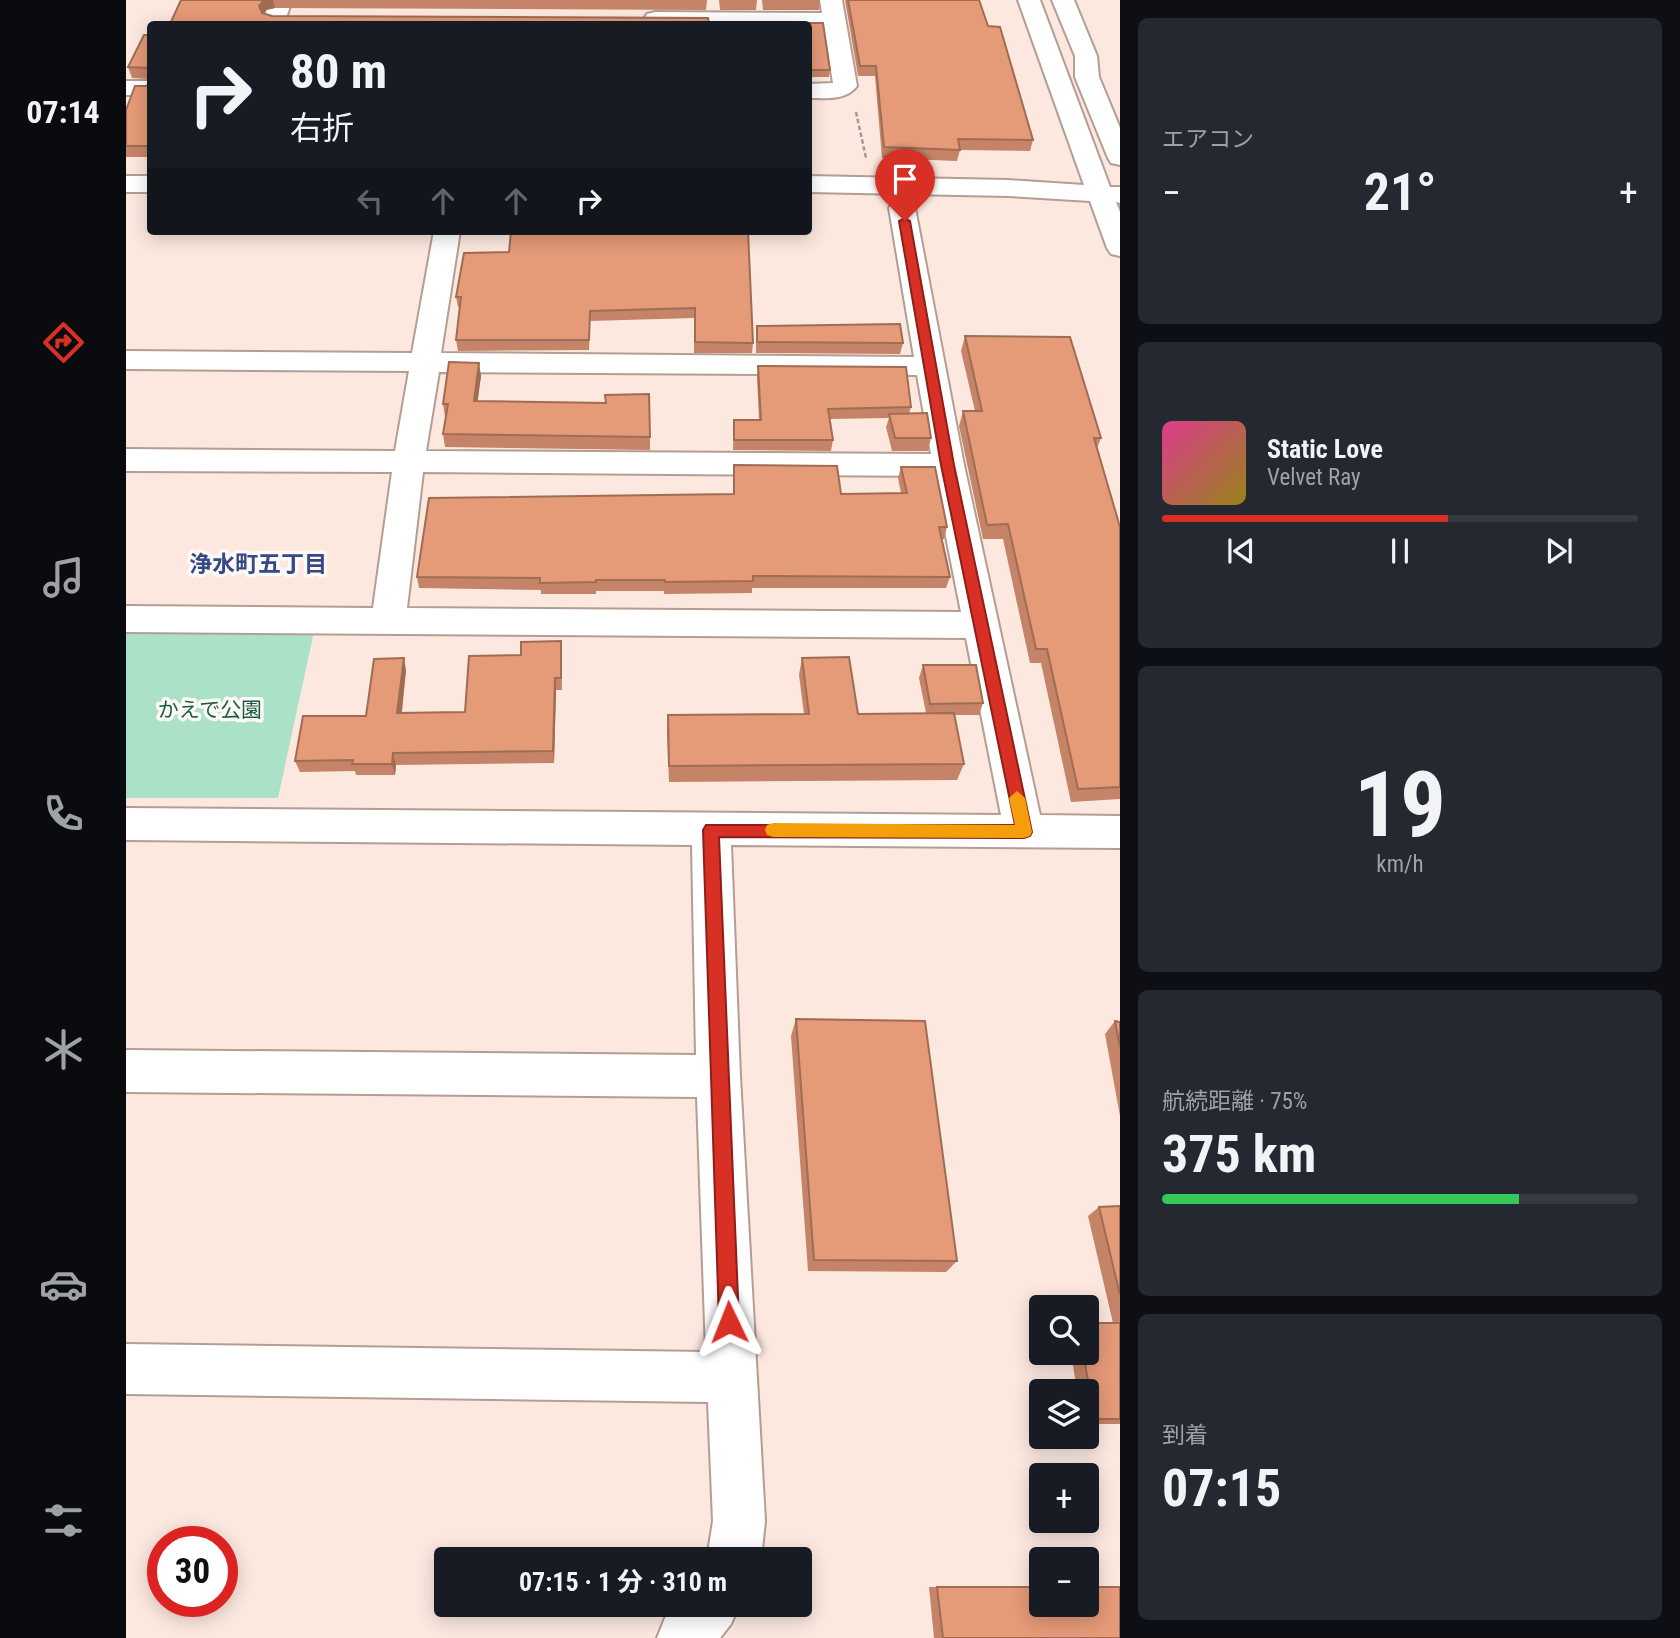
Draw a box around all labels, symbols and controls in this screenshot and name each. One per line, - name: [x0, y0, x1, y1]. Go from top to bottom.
- text: 80 m: [290, 43, 387, 100]
- icon: right: [175, 49, 266, 140]
- text: 07:14: [26, 93, 100, 131]
- text: 右折: [290, 109, 354, 147]
- text: エアコン: [1162, 126, 1254, 153]
- pin: [875, 149, 935, 221]
- icon: arrive: [886, 160, 924, 198]
- text: 21°: [1364, 162, 1436, 223]
- text: −: [1162, 171, 1181, 215]
- text: +: [1619, 171, 1638, 215]
- icon: left: [351, 182, 389, 220]
- icon: ahead: [424, 182, 462, 220]
- icon: ahead: [497, 182, 535, 220]
- icon: right: [570, 182, 608, 220]
- icon: directions: [39, 318, 88, 367]
- text: Static Love: [1267, 434, 1383, 464]
- text: Velvet Ray: [1267, 464, 1361, 491]
- icon: previous: [1222, 532, 1260, 570]
- icon: pause: [1381, 532, 1419, 570]
- icon: next: [1540, 532, 1578, 570]
- district label: 浄水町五丁目: [189, 551, 327, 578]
- icon: music: [39, 553, 88, 602]
- park label: かえで公園: [158, 698, 262, 722]
- text: 19: [1354, 752, 1446, 858]
- icon: phone: [39, 789, 88, 838]
- text: km/h: [1376, 851, 1424, 878]
- icon: climate: [39, 1025, 88, 1074]
- text: 航続距離 · 75%: [1162, 1088, 1307, 1115]
- text: 375 km: [1162, 1124, 1316, 1185]
- icon: car: [39, 1260, 88, 1309]
- position arrow: [692, 1285, 766, 1359]
- map controls: [1029, 1295, 1099, 1617]
- button: search: [1029, 1295, 1099, 1365]
- button: layers: [1029, 1379, 1099, 1449]
- text: 到着: [1162, 1422, 1208, 1449]
- text: 07:15: [1162, 1458, 1281, 1519]
- button: +: [1029, 1463, 1099, 1533]
- icon: filters: [39, 1496, 88, 1545]
- speed limit sign: 30: [147, 1526, 238, 1617]
- button: −: [1029, 1547, 1099, 1617]
- text: 07:15 · 1 分 · 310 m: [519, 1567, 727, 1597]

